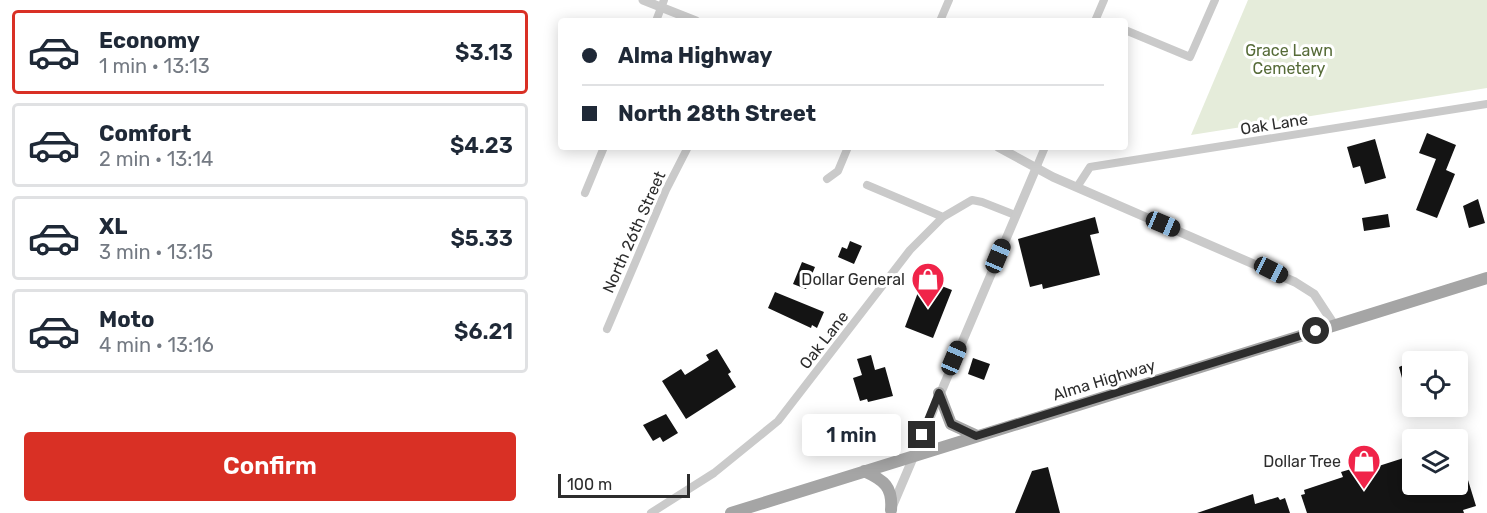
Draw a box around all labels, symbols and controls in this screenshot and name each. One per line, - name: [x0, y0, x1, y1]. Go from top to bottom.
- icon: car: [27, 25, 81, 79]
- text: Economy: [99, 27, 200, 54]
- text: $3.13: [455, 39, 513, 66]
- park label: Grace Lawn Cemetery: [1245, 41, 1333, 78]
- text: Alma Highway: [618, 42, 772, 69]
- text: 1 min · 13:13: [99, 54, 210, 78]
- text: North 28th Street: [618, 100, 816, 127]
- street label: Oak Lane: [1239, 109, 1309, 139]
- icon: car: [27, 118, 81, 172]
- text: Comfort: [99, 120, 191, 147]
- text: $4.23: [450, 132, 513, 159]
- text: 2 min · 13:14: [99, 147, 213, 171]
- street label: North 26th Street: [599, 168, 669, 296]
- car: [1143, 209, 1183, 239]
- icon: car: [27, 211, 81, 265]
- text: XL: [99, 213, 127, 240]
- text: $5.33: [450, 225, 513, 252]
- car: [983, 236, 1013, 276]
- text: 3 min · 13:15: [99, 240, 213, 264]
- car: [1251, 254, 1291, 286]
- shop icon: Dollar General: [910, 261, 946, 308]
- place label: Dollar General: [801, 270, 905, 289]
- icon: car: [27, 304, 81, 358]
- text: Moto: [99, 306, 154, 333]
- street label: Oak Lane: [796, 307, 852, 373]
- route start: [1302, 317, 1329, 344]
- text: $6.21: [454, 318, 513, 345]
- text: 4 min · 13:16: [99, 333, 214, 357]
- car: [939, 338, 969, 378]
- map controls: [1402, 351, 1468, 495]
- button: locate: [1402, 351, 1468, 417]
- street label: Alma Highway: [1050, 355, 1158, 405]
- callout: 1 min: [802, 414, 901, 456]
- route end: [908, 421, 935, 448]
- text: 1 min: [826, 423, 877, 447]
- button: layers: [1402, 429, 1468, 495]
- button: Confirm: [24, 432, 516, 501]
- shop icon: Dollar Tree: [1346, 443, 1382, 490]
- place label: Dollar Tree: [1263, 452, 1341, 471]
- scale bar: [558, 471, 690, 498]
- text: 100 m: [567, 475, 612, 494]

